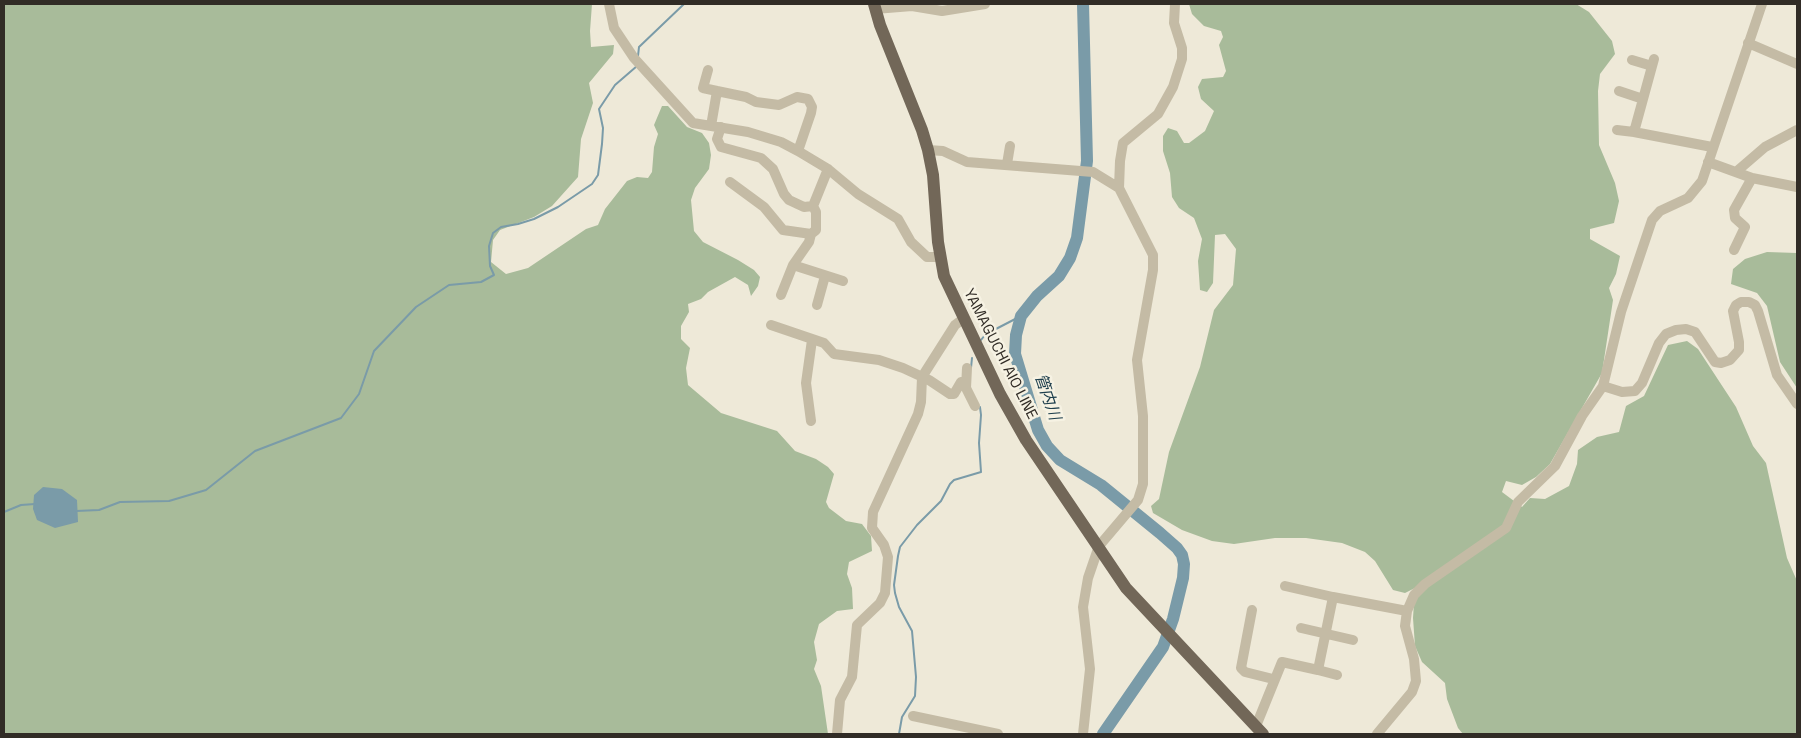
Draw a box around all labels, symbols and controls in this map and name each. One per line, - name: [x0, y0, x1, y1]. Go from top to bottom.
- street label: YAMAGUCHI AIO LINE: [959, 286, 1041, 422]
- water label: 管内川: [1030, 371, 1064, 423]

